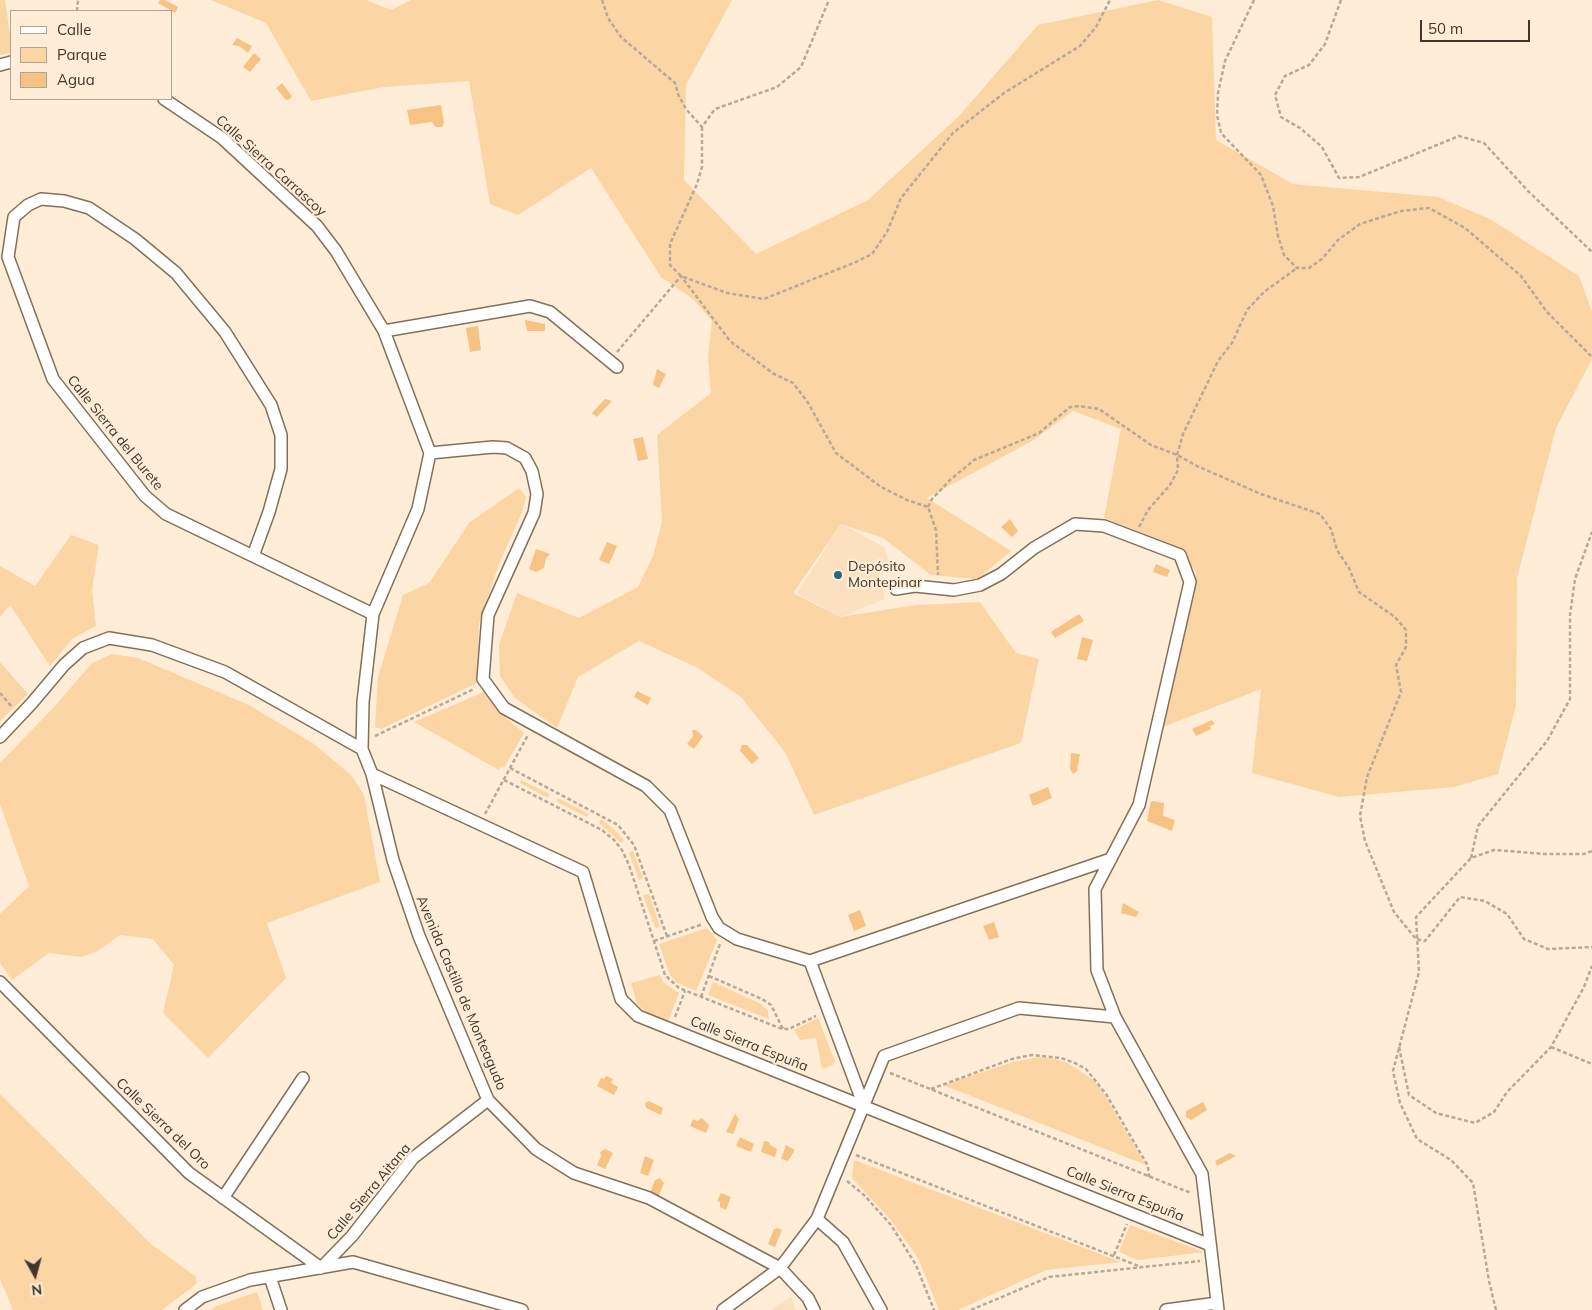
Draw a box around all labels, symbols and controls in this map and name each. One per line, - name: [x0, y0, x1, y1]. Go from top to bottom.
- legend: [10, 10, 172, 100]
- scale bar: [1422, 10, 1532, 42]
- text: 50 m: [1428, 19, 1463, 38]
- text: Calle: [57, 20, 91, 39]
- text: Parque: [57, 45, 107, 64]
- text: Agua: [57, 70, 95, 89]
- street label: Calle Sierra Carrascoy: [212, 112, 330, 220]
- street label: Calle Sierra del Burete: [63, 372, 167, 494]
- place label: Depósito Montepinar: [848, 559, 922, 592]
- marker: Depósito Montepinar: [832, 569, 844, 581]
- street label: Avenida Castillo de Monteagudo: [412, 893, 510, 1093]
- street label: Calle Sierra Espuña: [688, 1013, 810, 1075]
- street label: Calle Sierra del Oro: [112, 1075, 214, 1173]
- street label: Calle Sierra Aitana: [324, 1140, 414, 1244]
- street label: Calle Sierra Espuña: [1064, 1163, 1186, 1225]
- north arrow: [10, 1250, 60, 1300]
- text: N: [30, 1280, 43, 1299]

